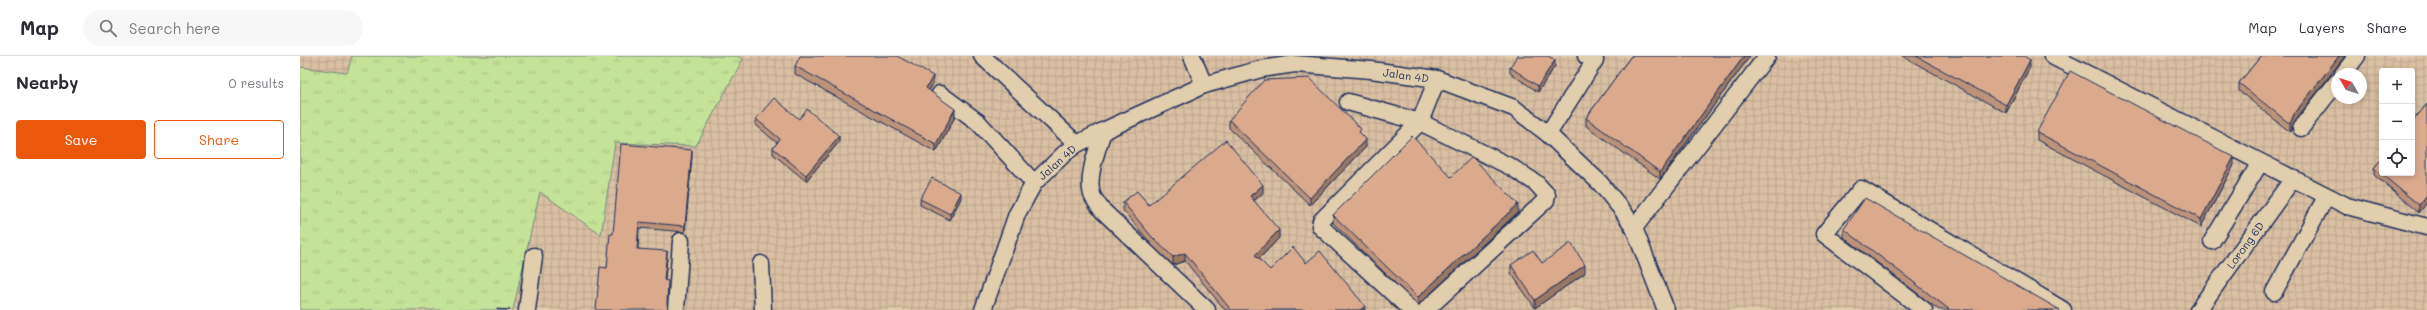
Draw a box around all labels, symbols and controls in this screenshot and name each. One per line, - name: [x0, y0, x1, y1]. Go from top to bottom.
- search box: [83, 10, 363, 46]
- text: Map: [20, 15, 59, 40]
- icon: search: [97, 17, 119, 39]
- text: Search here: [129, 18, 220, 38]
- text: Map: [2248, 18, 2277, 37]
- text: Layers: [2299, 18, 2345, 37]
- text: Share: [2367, 18, 2407, 37]
- street label: Jalan 4D: [1382, 64, 1430, 86]
- north arrow: [2331, 68, 2367, 104]
- map controls: [2379, 68, 2415, 176]
- button: +: [2379, 68, 2415, 104]
- text: Nearby: [16, 71, 78, 93]
- text: 0 results: [229, 74, 284, 91]
- button: −: [2379, 104, 2415, 140]
- button: Save: [16, 120, 146, 159]
- button: Share: [154, 120, 284, 159]
- button: locate: [2379, 140, 2415, 176]
- street label: Jalan 4D: [1035, 141, 1079, 183]
- street label: Lorong 6D: [2223, 219, 2267, 271]

